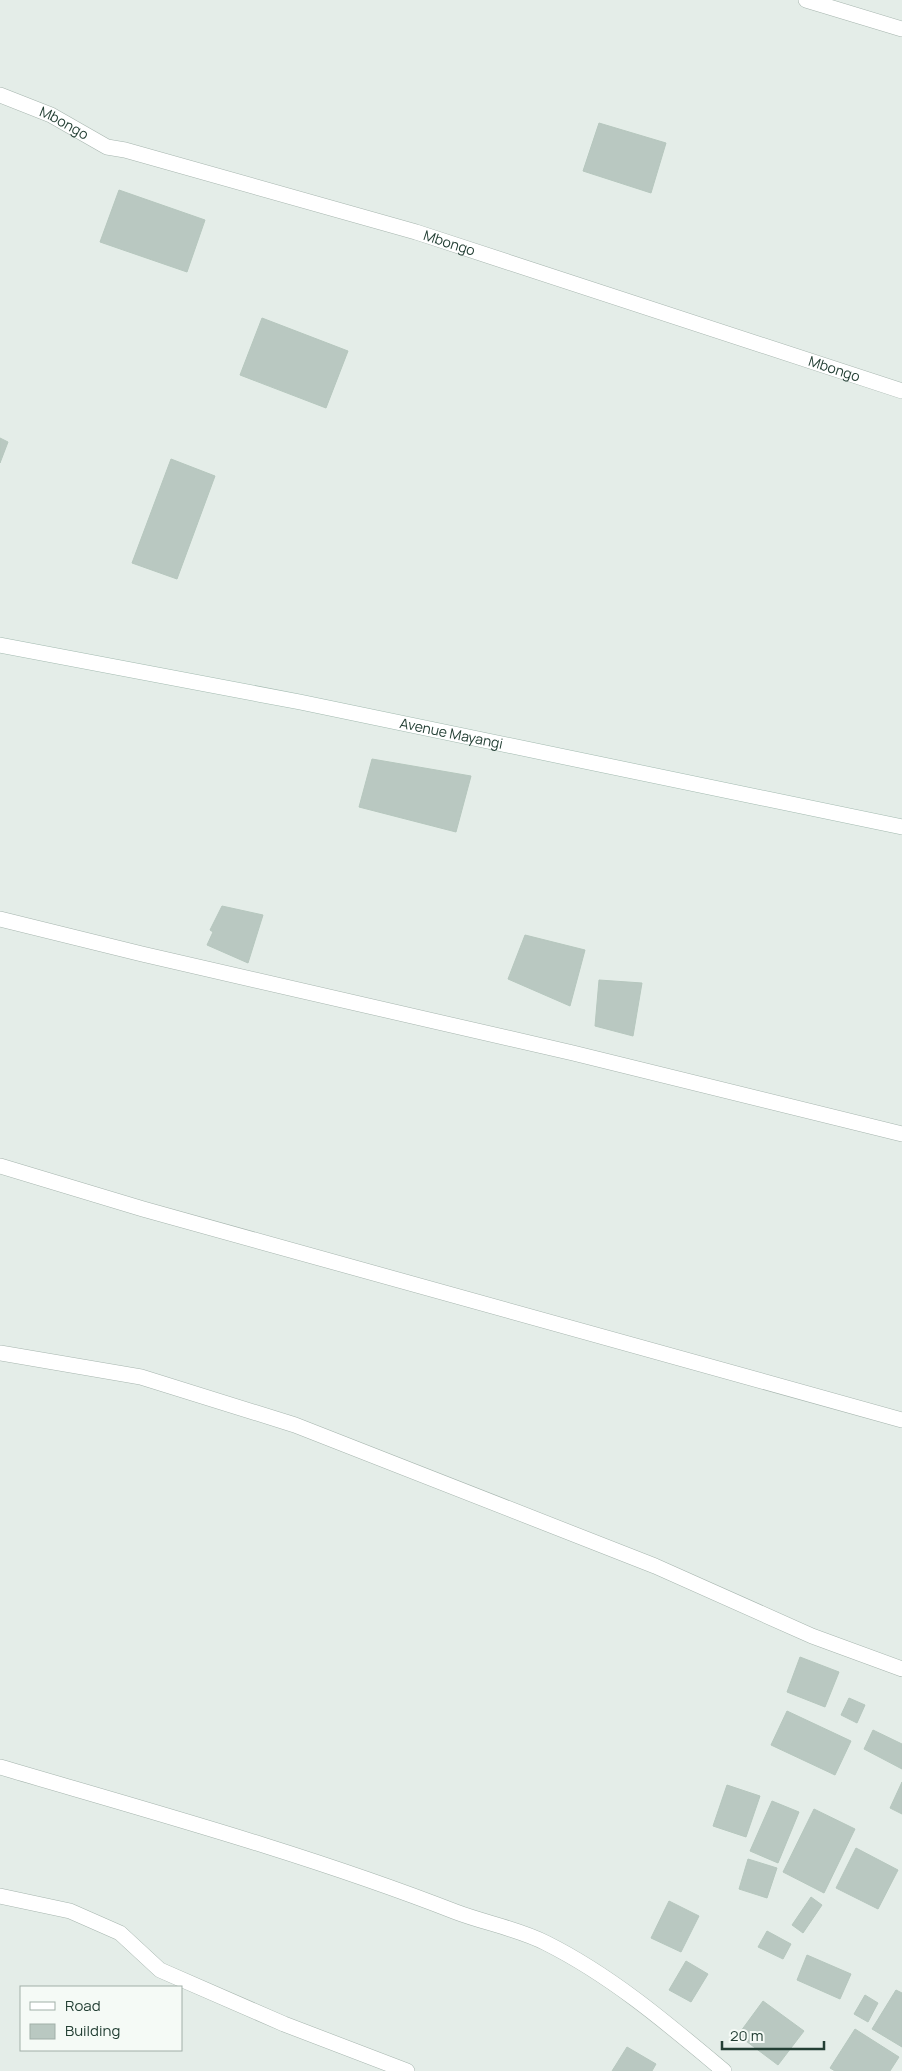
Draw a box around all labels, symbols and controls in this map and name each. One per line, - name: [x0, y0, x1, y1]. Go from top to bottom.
- street label: Mbongo: [37, 102, 92, 144]
- street label: Mbongo: [421, 225, 478, 260]
- street label: Mbongo: [806, 351, 863, 386]
- street label: Avenue Mayangi: [398, 713, 505, 753]
- legend: [20, 1986, 182, 2051]
- text: Road: [65, 1995, 101, 2016]
- scale bar: [722, 2018, 824, 2050]
- text: Building: [65, 2020, 120, 2041]
- text: 20 m: [730, 2025, 763, 2046]

